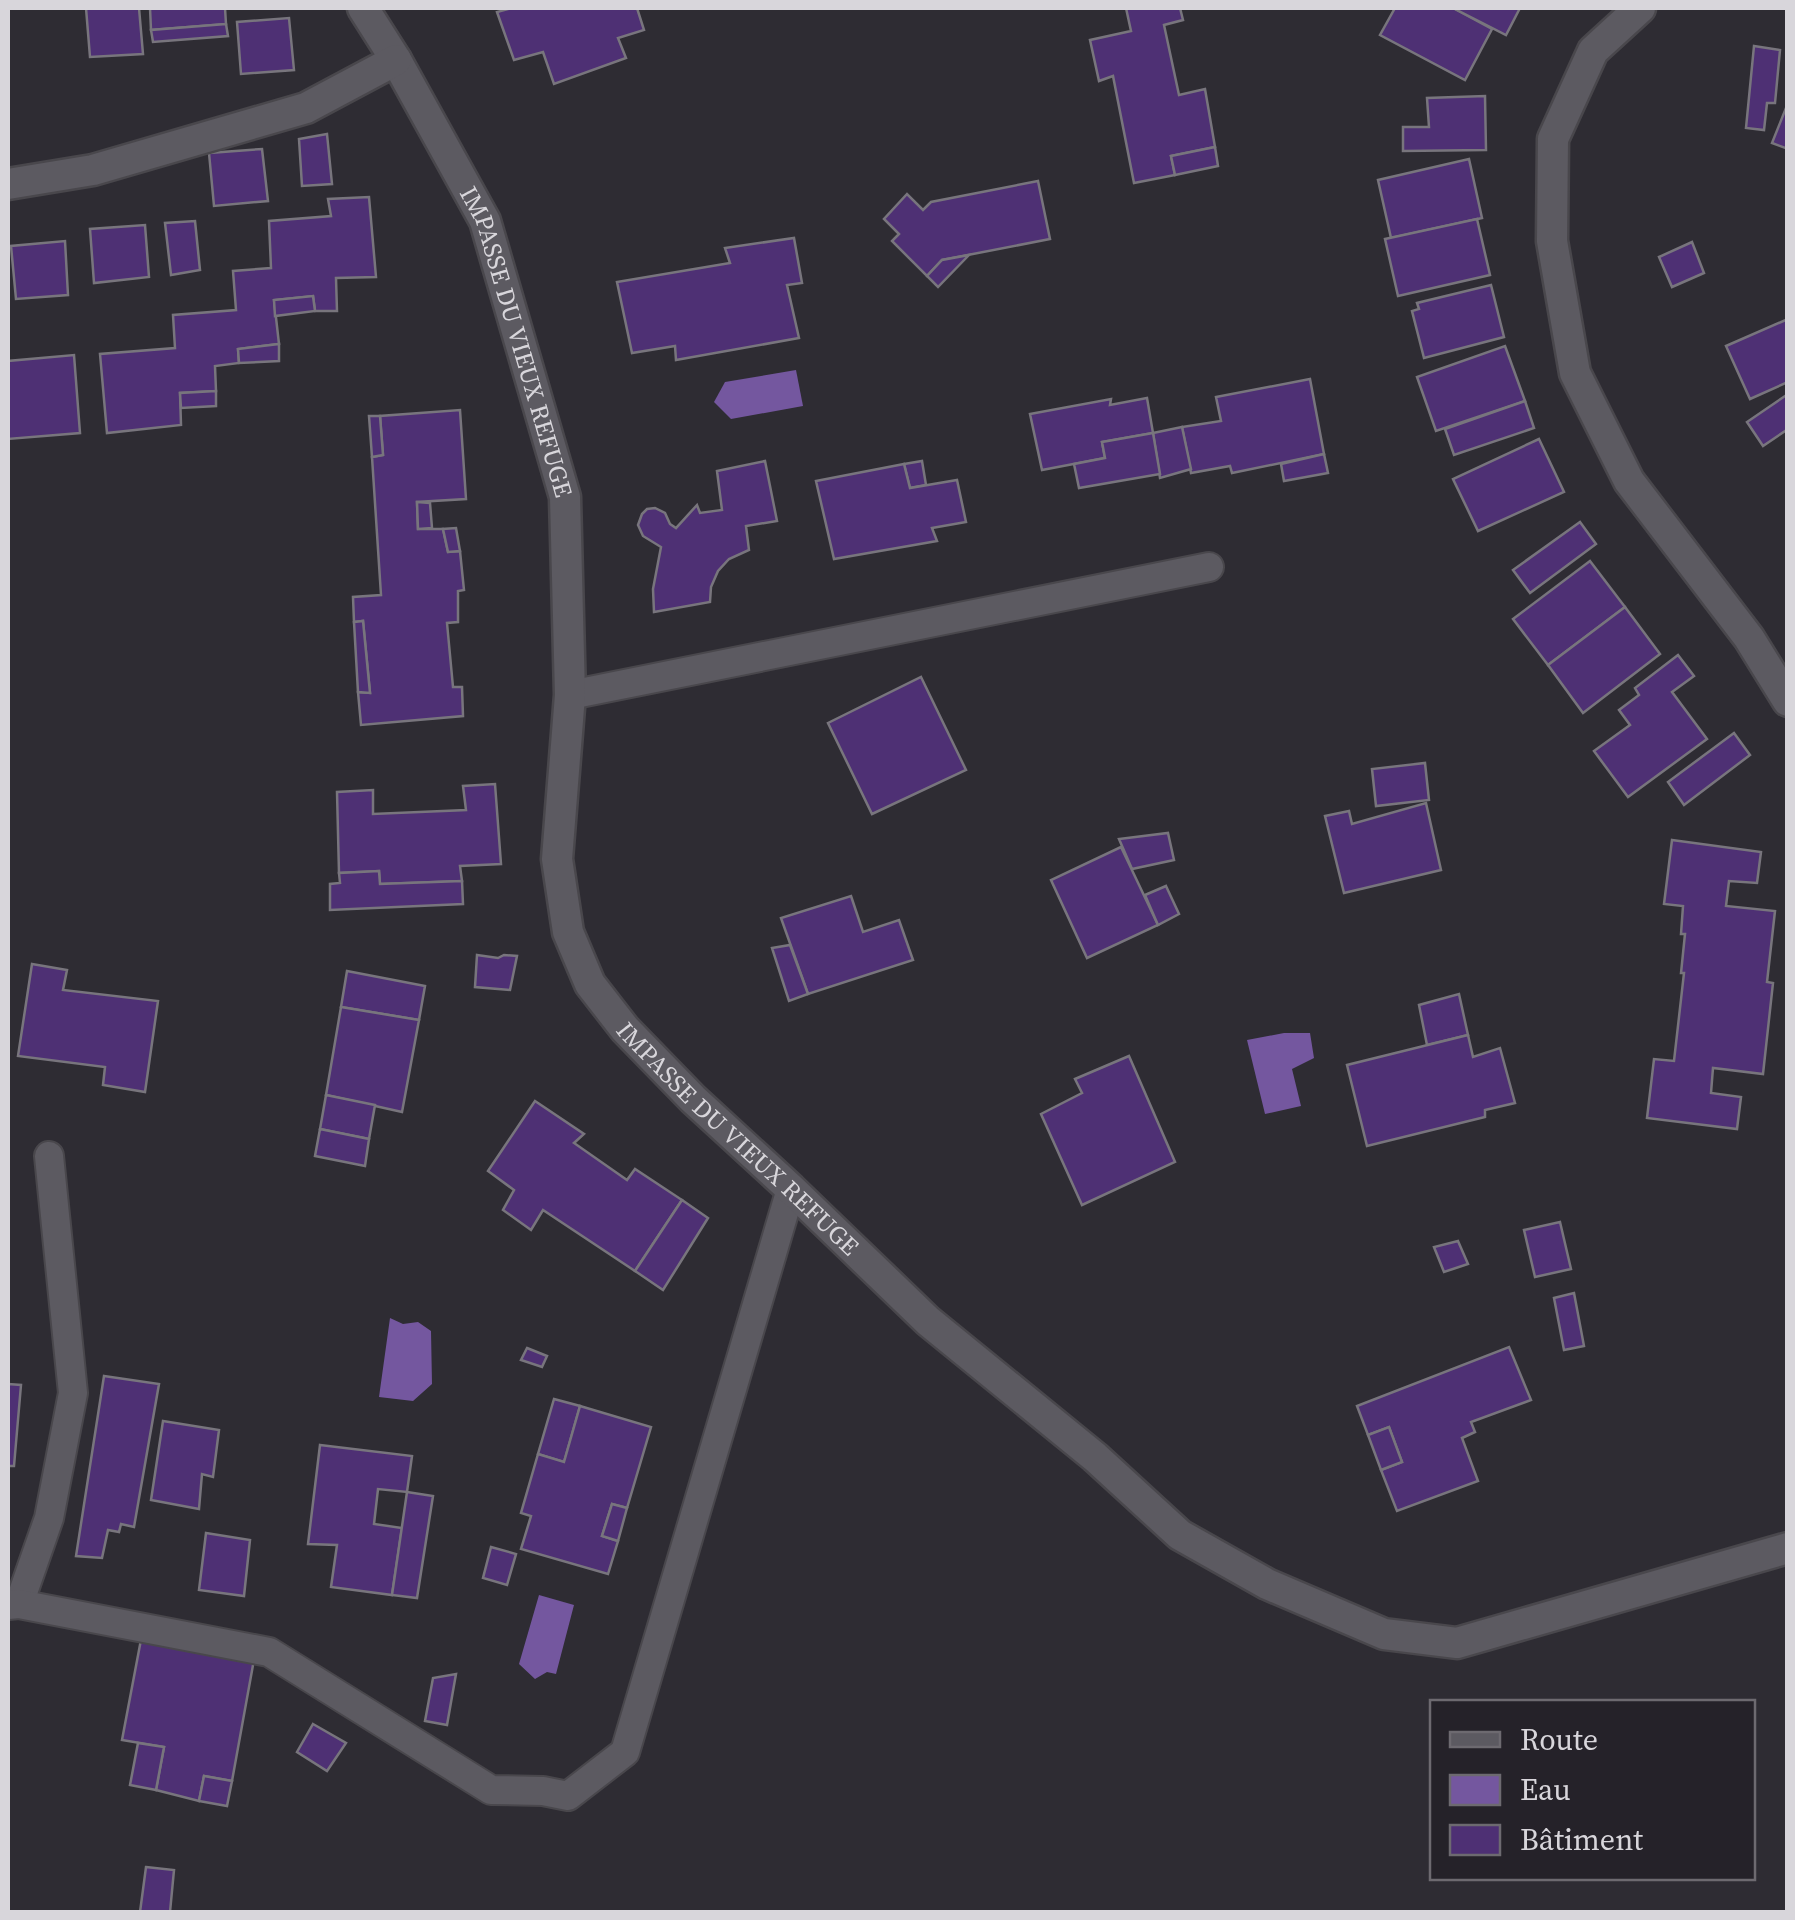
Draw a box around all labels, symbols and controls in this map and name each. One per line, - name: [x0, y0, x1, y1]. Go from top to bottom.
- street label: IMPASSE DU VIEUX REFUGE: [452, 180, 581, 501]
- street label: IMPASSE DU VIEUX REFUGE: [609, 1015, 867, 1263]
- legend: [1430, 1700, 1755, 1880]
- text: Route: [1520, 1719, 1598, 1760]
- text: Eau: [1520, 1769, 1571, 1810]
- text: Bâtiment: [1520, 1819, 1643, 1860]

